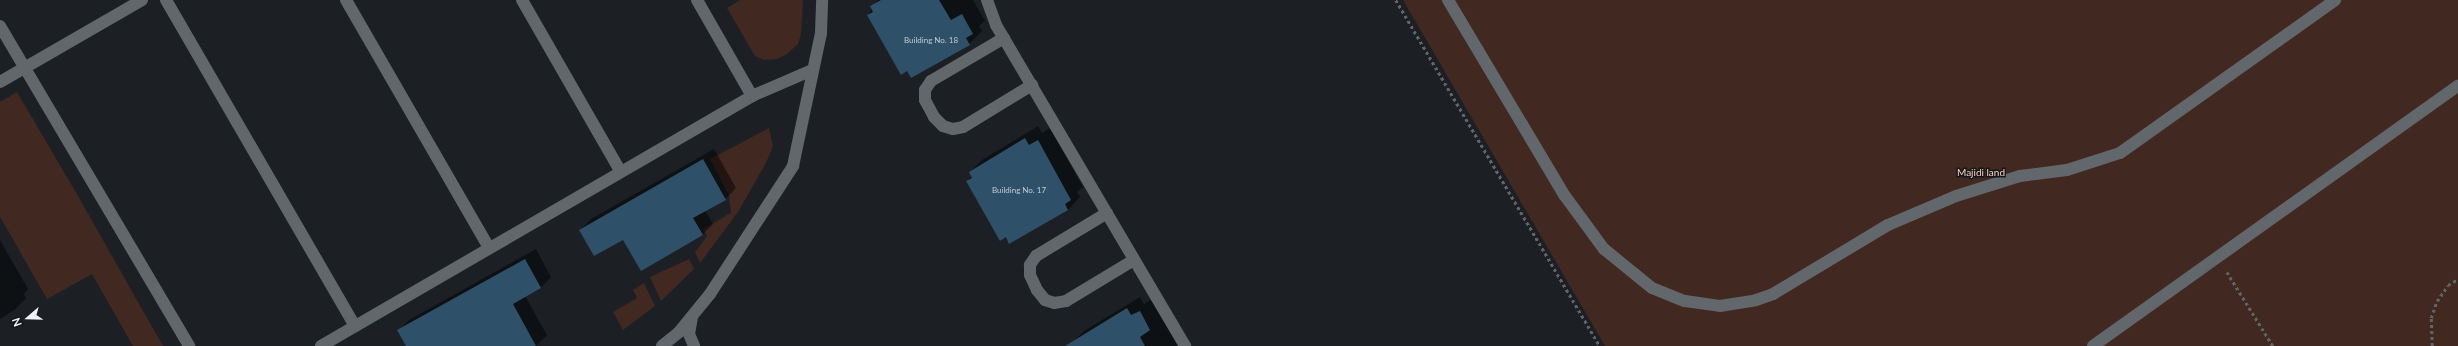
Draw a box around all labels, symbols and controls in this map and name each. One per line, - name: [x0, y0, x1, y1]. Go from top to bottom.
- house number: Building No. 18: [904, 36, 958, 46]
- park label: Majidi land: [1957, 167, 2005, 179]
- house number: Building No. 17: [992, 186, 1046, 196]
- north arrow: [8, 298, 48, 338]
- text: N: [9, 316, 24, 328]

